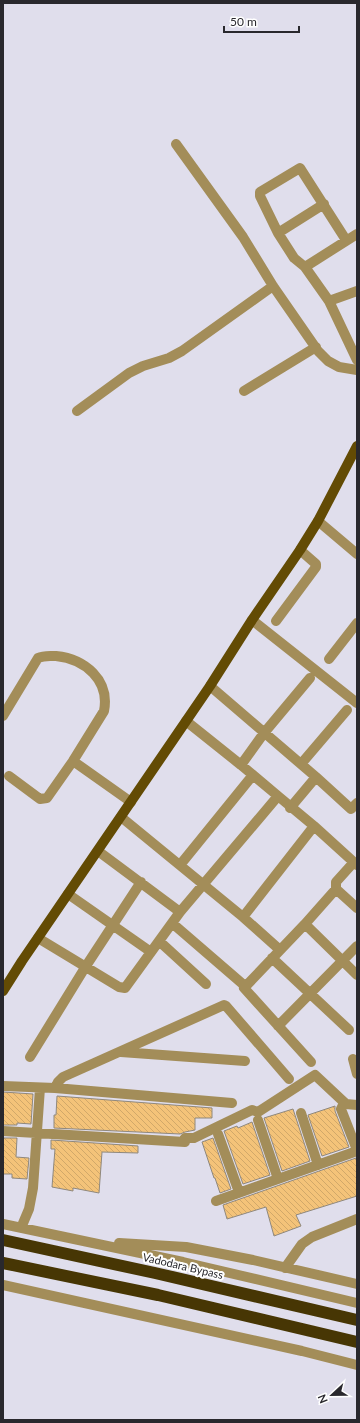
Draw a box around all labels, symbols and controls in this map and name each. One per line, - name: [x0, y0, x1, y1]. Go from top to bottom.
- scale bar: [224, 8, 299, 34]
- text: 50 m: [230, 14, 257, 29]
- street label: Vadodara Bypass: [142, 1250, 225, 1281]
- north arrow: [312, 1375, 352, 1415]
- text: N: [315, 1393, 330, 1405]

